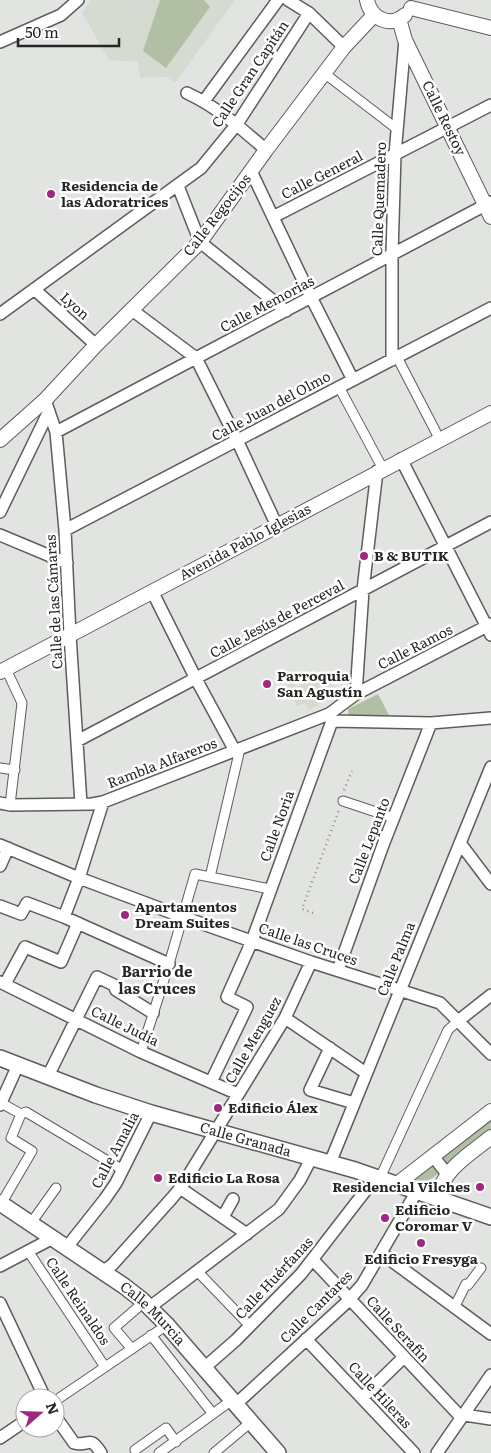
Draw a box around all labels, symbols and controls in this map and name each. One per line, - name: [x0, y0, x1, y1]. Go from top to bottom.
- scale bar: [18, 15, 119, 47]
- street label: Calle Gran Capitán: [206, 16, 292, 131]
- text: 50 m: [25, 20, 59, 43]
- street label: Calle Restoy: [418, 77, 472, 159]
- street label: Calle Quemadero: [366, 141, 390, 256]
- street label: Calle General: [277, 145, 366, 203]
- street label: Calle Regocijos: [178, 169, 255, 260]
- place label: Residencia de las Adoratrices: [61, 175, 168, 211]
- marker: Residencia de las Adoratrices: [45, 188, 57, 200]
- street label: Calle Memorias: [216, 270, 317, 336]
- street label: Lyon: [57, 287, 95, 324]
- street label: Calle Juan del Olmo: [208, 365, 334, 445]
- street label: Avenida Pablo Iglesias: [175, 498, 314, 584]
- street label: Calle de las Cámaras: [39, 534, 67, 670]
- place label: B & BUTIK: [374, 545, 449, 565]
- marker: B & BUTIK: [358, 550, 370, 562]
- street label: Calle Jesús de Perceval: [206, 574, 348, 662]
- street label: Calle Ramos: [374, 619, 455, 674]
- place label: Parroquia San Agustín: [277, 665, 363, 701]
- marker: Parroquia San Agustín: [261, 678, 273, 690]
- street label: Rambla Alfareros: [104, 732, 219, 792]
- street label: Calle Noria: [254, 787, 298, 864]
- street label: Calle Lepanto: [342, 794, 394, 887]
- place label: Apartamentos Dream Suites: [135, 896, 237, 932]
- marker: Apartamentos Dream Suites: [119, 909, 131, 921]
- street label: Calle las Cruces: [256, 917, 360, 969]
- street label: Calle Palma: [371, 918, 419, 999]
- district label: Barrio de las Cruces: [118, 959, 196, 999]
- street label: Calle Menguez: [219, 992, 285, 1087]
- street label: Calle Judía: [88, 1000, 163, 1050]
- place label: Edificio Álex: [228, 1097, 318, 1117]
- marker: Edificio Álex: [212, 1102, 224, 1114]
- street label: Calle Amalia: [85, 1107, 143, 1192]
- street label: Calle Granada: [198, 1116, 294, 1161]
- place label: Edificio La Rosa: [168, 1167, 281, 1187]
- marker: Edificio La Rosa: [152, 1172, 164, 1184]
- place label: Residencial Vilches: [332, 1176, 470, 1196]
- marker: Residencial Vilches: [474, 1181, 486, 1193]
- place label: Edificio Coromar V: [395, 1199, 473, 1235]
- marker: Edificio Coromar V: [379, 1212, 391, 1224]
- street label: Calle Huérfanas: [230, 1232, 317, 1323]
- marker: Edificio Fresyga: [415, 1237, 427, 1249]
- place label: Edificio Fresyga: [364, 1248, 479, 1268]
- street label: Calle Reinaldos: [42, 1252, 116, 1348]
- street label: Calle Cantares: [275, 1266, 356, 1347]
- street label: Calle Murcia: [117, 1276, 191, 1349]
- street label: Calle Serafín: [363, 1291, 435, 1366]
- street label: Calle Hileras: [344, 1356, 417, 1432]
- north arrow: [15, 1388, 65, 1438]
- text: N: [42, 1399, 65, 1417]

